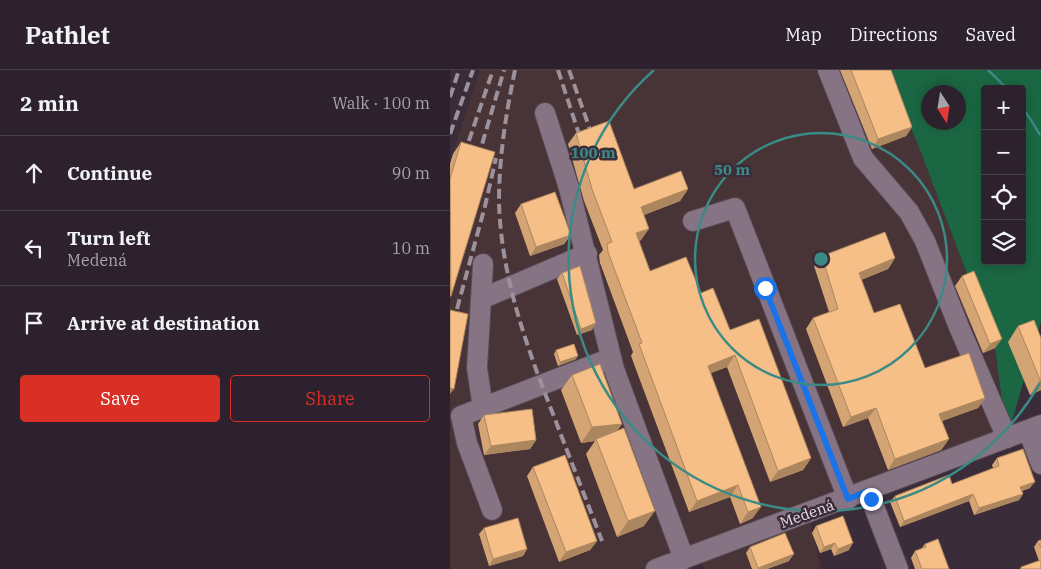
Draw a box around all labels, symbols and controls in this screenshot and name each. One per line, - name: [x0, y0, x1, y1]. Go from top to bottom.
- text: Pathlet: [25, 19, 110, 51]
- text: Map: [785, 23, 822, 46]
- text: Directions: [850, 23, 938, 46]
- text: Saved: [966, 23, 1016, 46]
- north arrow: [921, 85, 966, 130]
- map controls: [981, 85, 1026, 265]
- button: +: [981, 85, 1026, 130]
- text: 2 min: [20, 89, 79, 117]
- text: Walk · 100 m: [332, 93, 430, 113]
- button: −: [981, 130, 1026, 175]
- text: 100 m: [570, 143, 616, 162]
- icon: ahead: [20, 159, 48, 187]
- text: 50 m: [714, 160, 750, 179]
- text: Continue: [67, 161, 152, 185]
- text: 90 m: [392, 163, 430, 183]
- button: locate: [981, 175, 1026, 220]
- button: layers: [981, 220, 1026, 265]
- text: Turn left: [67, 226, 150, 250]
- icon: left: [20, 234, 48, 262]
- text: 10 m: [392, 238, 430, 258]
- text: Medená: [67, 250, 127, 270]
- centre of rings: [812, 250, 830, 268]
- route start: [754, 277, 777, 300]
- icon: arrive: [20, 309, 48, 337]
- text: Arrive at destination: [67, 311, 260, 335]
- button: Save: [20, 375, 220, 422]
- button: Share: [230, 375, 430, 422]
- route end: [860, 488, 883, 511]
- street label: Medená: [777, 495, 836, 532]

